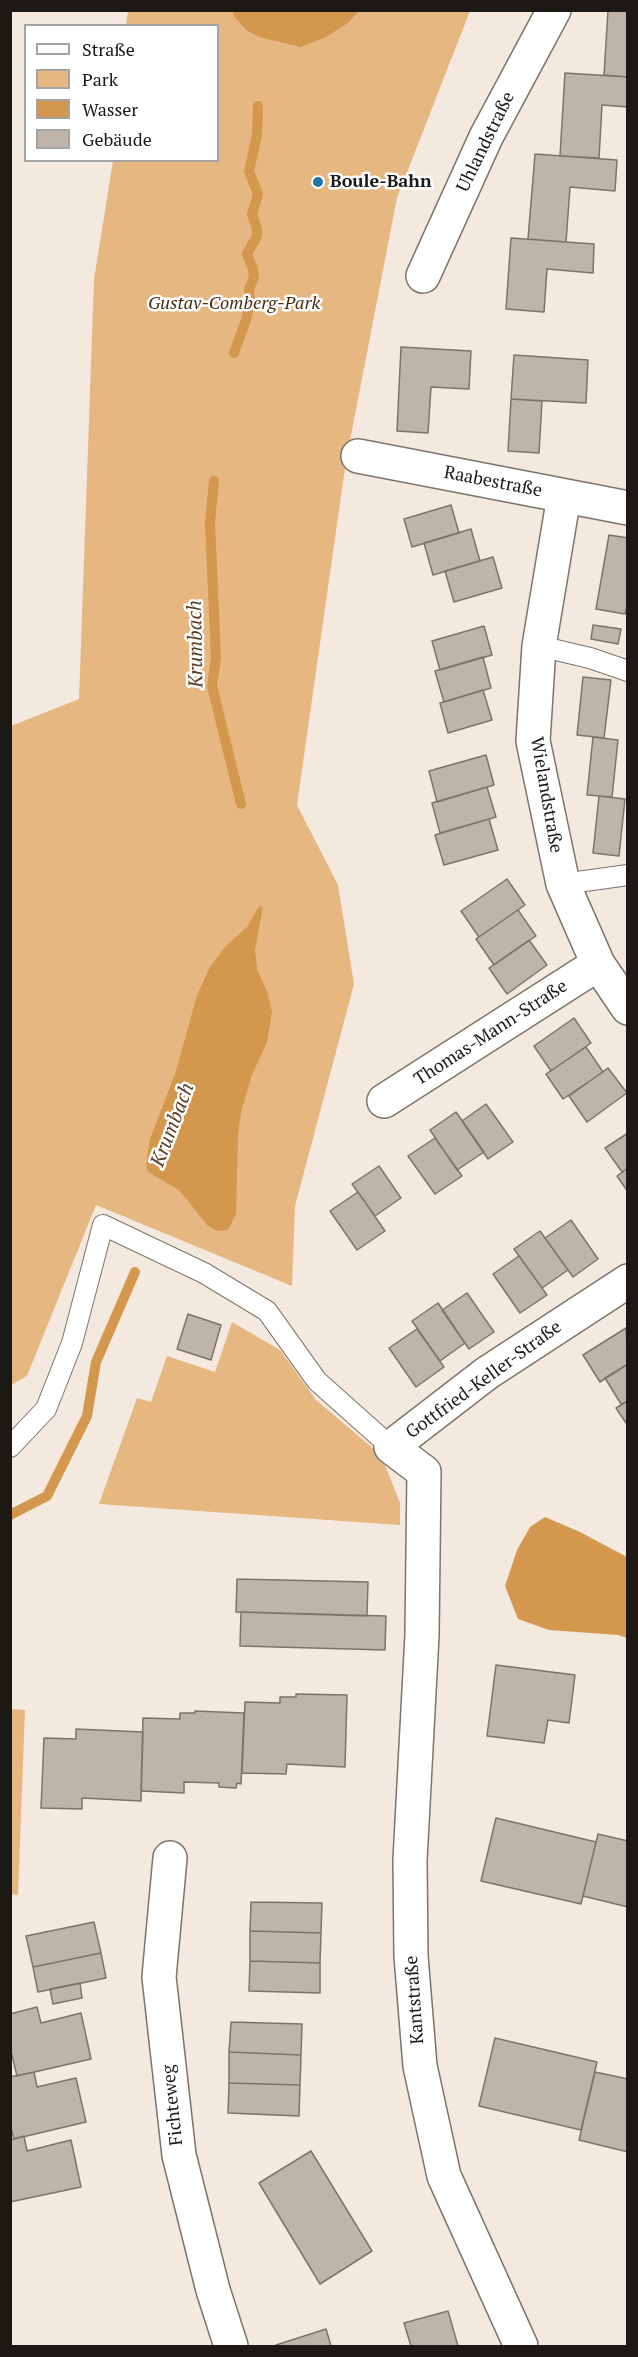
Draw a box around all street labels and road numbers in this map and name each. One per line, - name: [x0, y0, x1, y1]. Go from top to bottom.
- street label: Uhlandstraße: [452, 88, 520, 196]
- street label: Raabestraße: [442, 462, 544, 502]
- street label: Wielandstraße: [525, 735, 567, 855]
- street label: Thomas-Mann-Straße: [410, 975, 572, 1091]
- street label: Gottfried-Keller-Straße: [402, 1316, 566, 1444]
- street label: Kantstraße: [401, 1955, 429, 2045]
- street label: Fichteweg: [158, 2063, 188, 2147]

